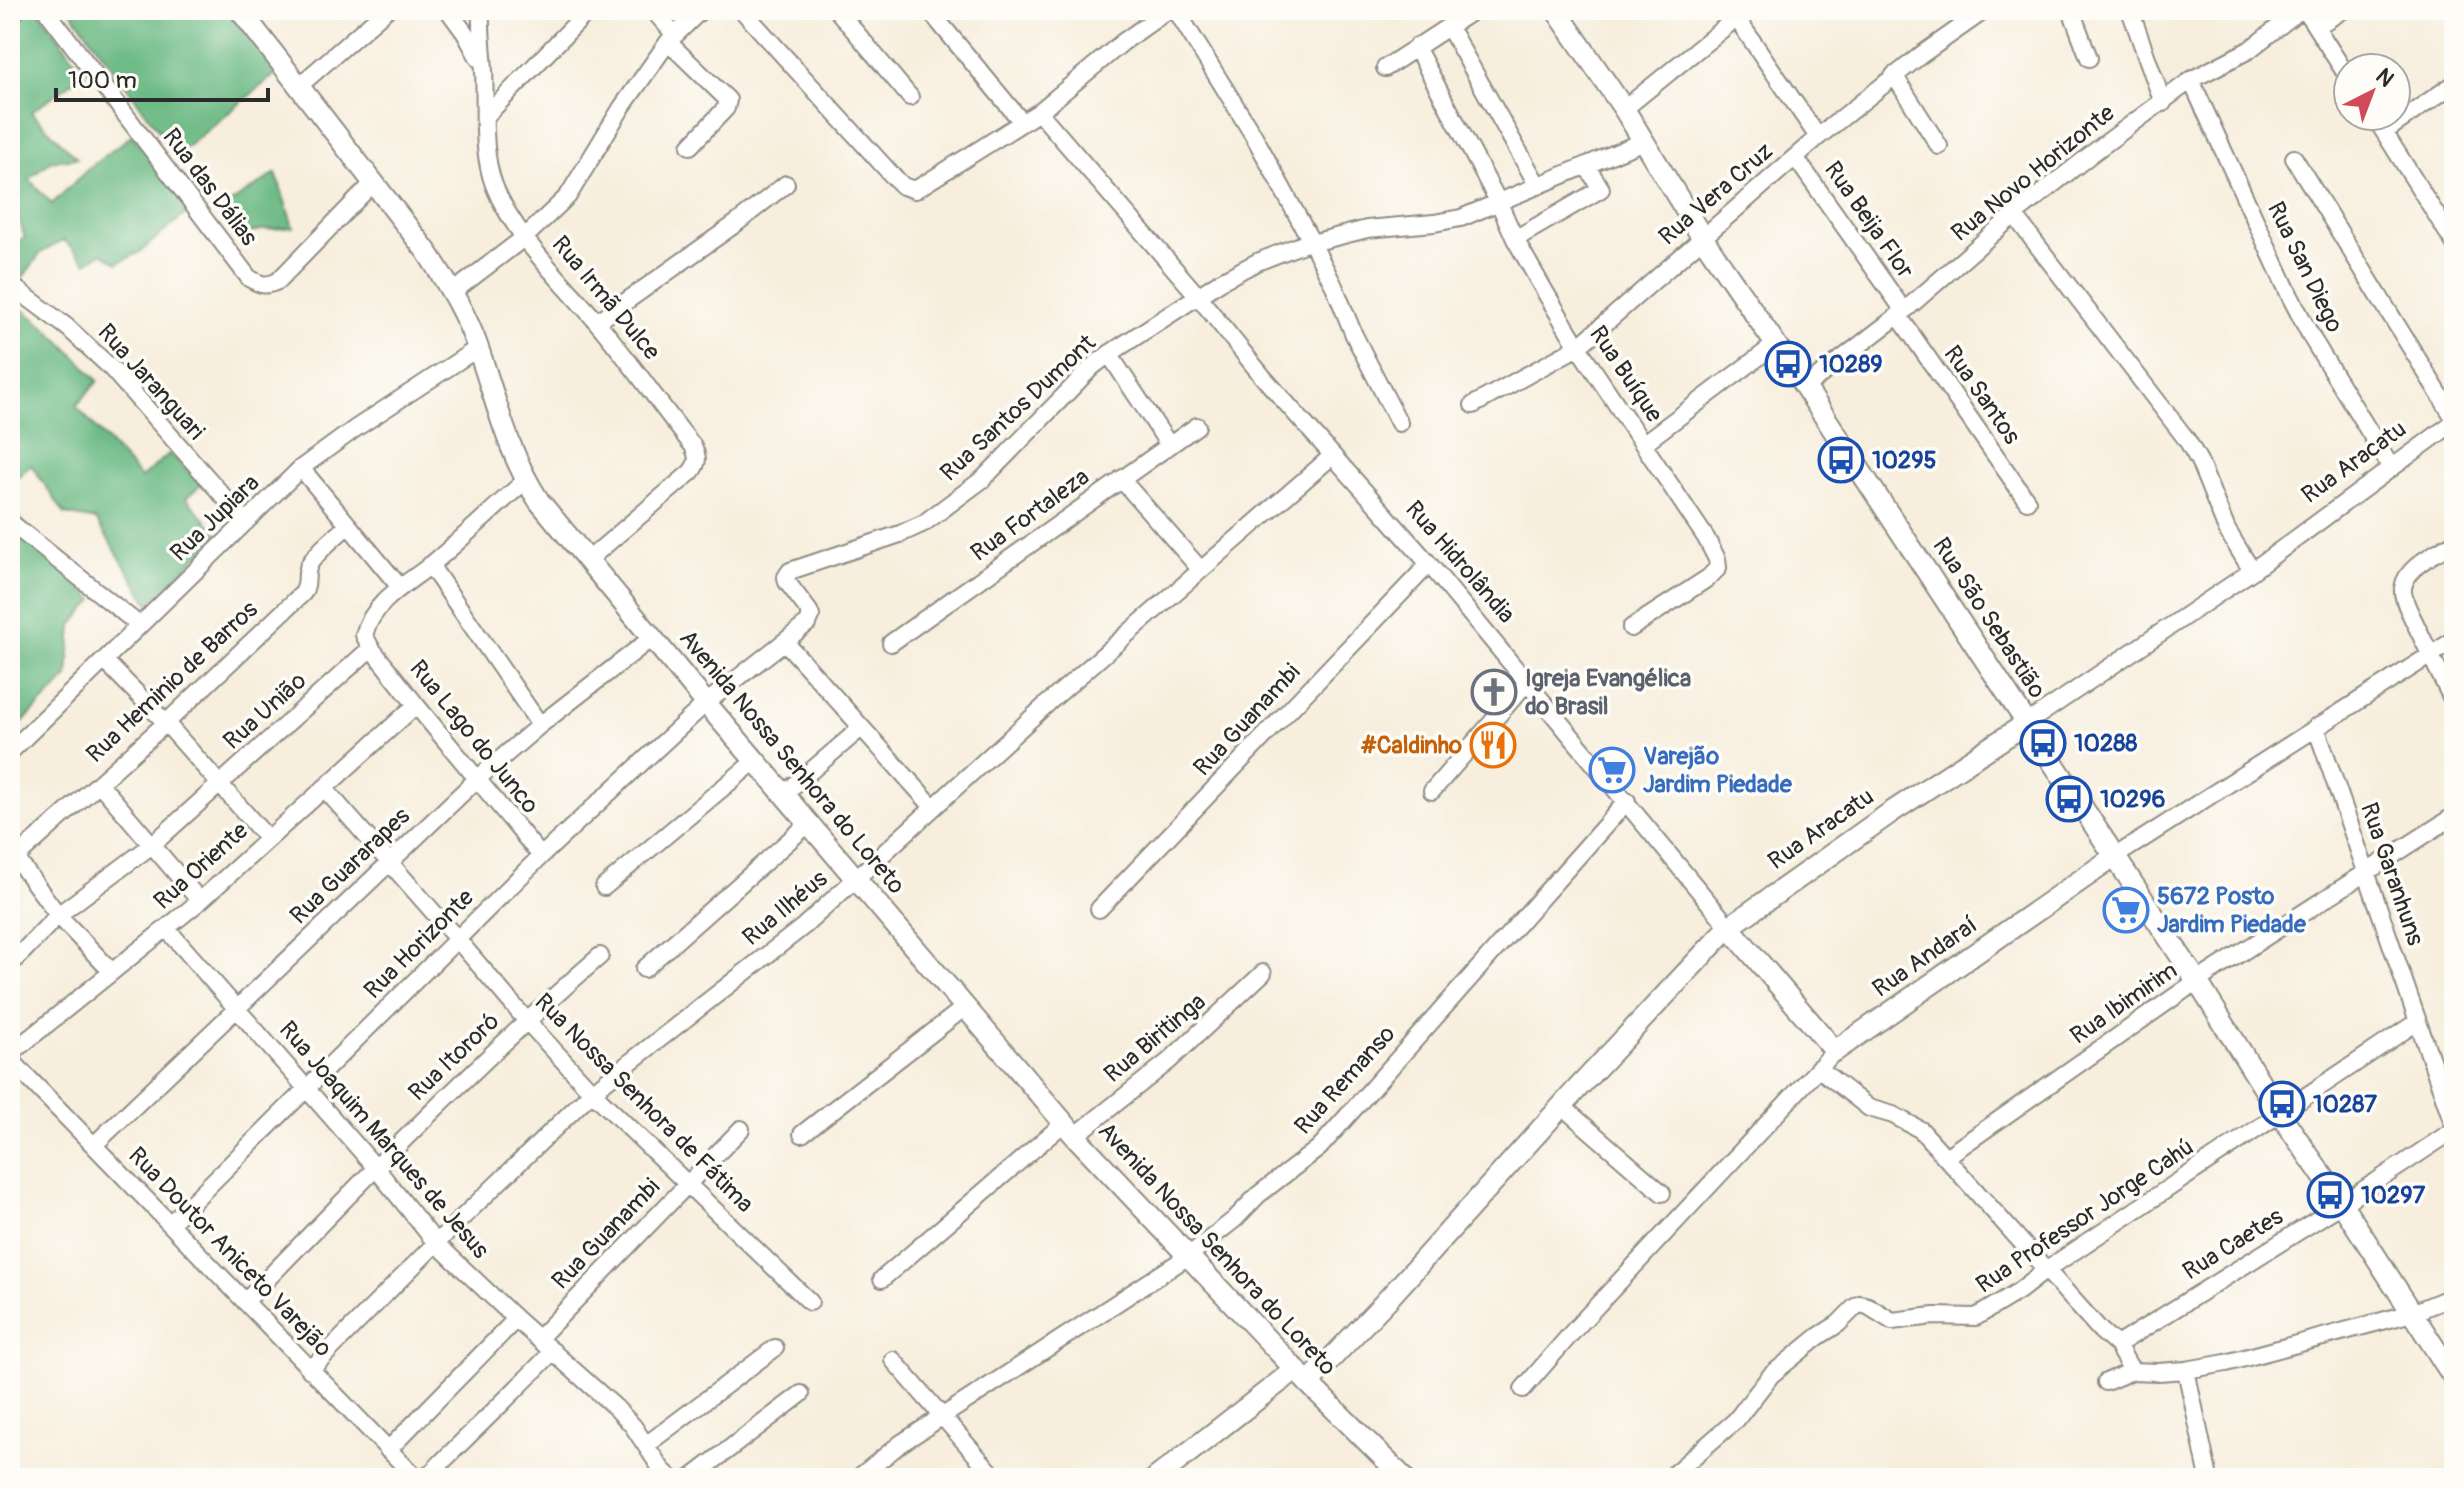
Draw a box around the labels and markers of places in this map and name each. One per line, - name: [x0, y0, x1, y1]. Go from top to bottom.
- bus stop icon: 10289: [1764, 340, 1812, 388]
- place label: 10289: [1819, 350, 1883, 379]
- bus stop icon: 10295: [1817, 436, 1865, 484]
- place label: 10295: [1872, 446, 1937, 475]
- place label: Igreja Evangélica do Brasil: [1525, 664, 1691, 721]
- church icon: Igreja Evangélica do Brasil: [1470, 668, 1518, 716]
- bus stop icon: 10288: [2019, 719, 2067, 767]
- restaurant icon: #Caldinho: [1469, 721, 1517, 769]
- place label: 10288: [2074, 729, 2137, 758]
- place label: #Caldinho: [1360, 731, 1462, 760]
- place label: Varejão Jardim Piedade: [1643, 742, 1793, 799]
- supermarket icon: Varejão Jardim Piedade: [1588, 746, 1636, 794]
- bus stop icon: 10296: [2045, 775, 2093, 823]
- place label: 10296: [2100, 785, 2166, 814]
- place label: 5672 Posto Jardim Piedade: [2157, 882, 2307, 939]
- supermarket icon: 5672 Posto Jardim Piedade: [2102, 886, 2150, 934]
- bus stop icon: 10287: [2258, 1080, 2306, 1128]
- place label: 10287: [2313, 1090, 2377, 1119]
- bus stop icon: 10297: [2306, 1171, 2354, 1219]
- place label: 10297: [2361, 1181, 2426, 1210]

